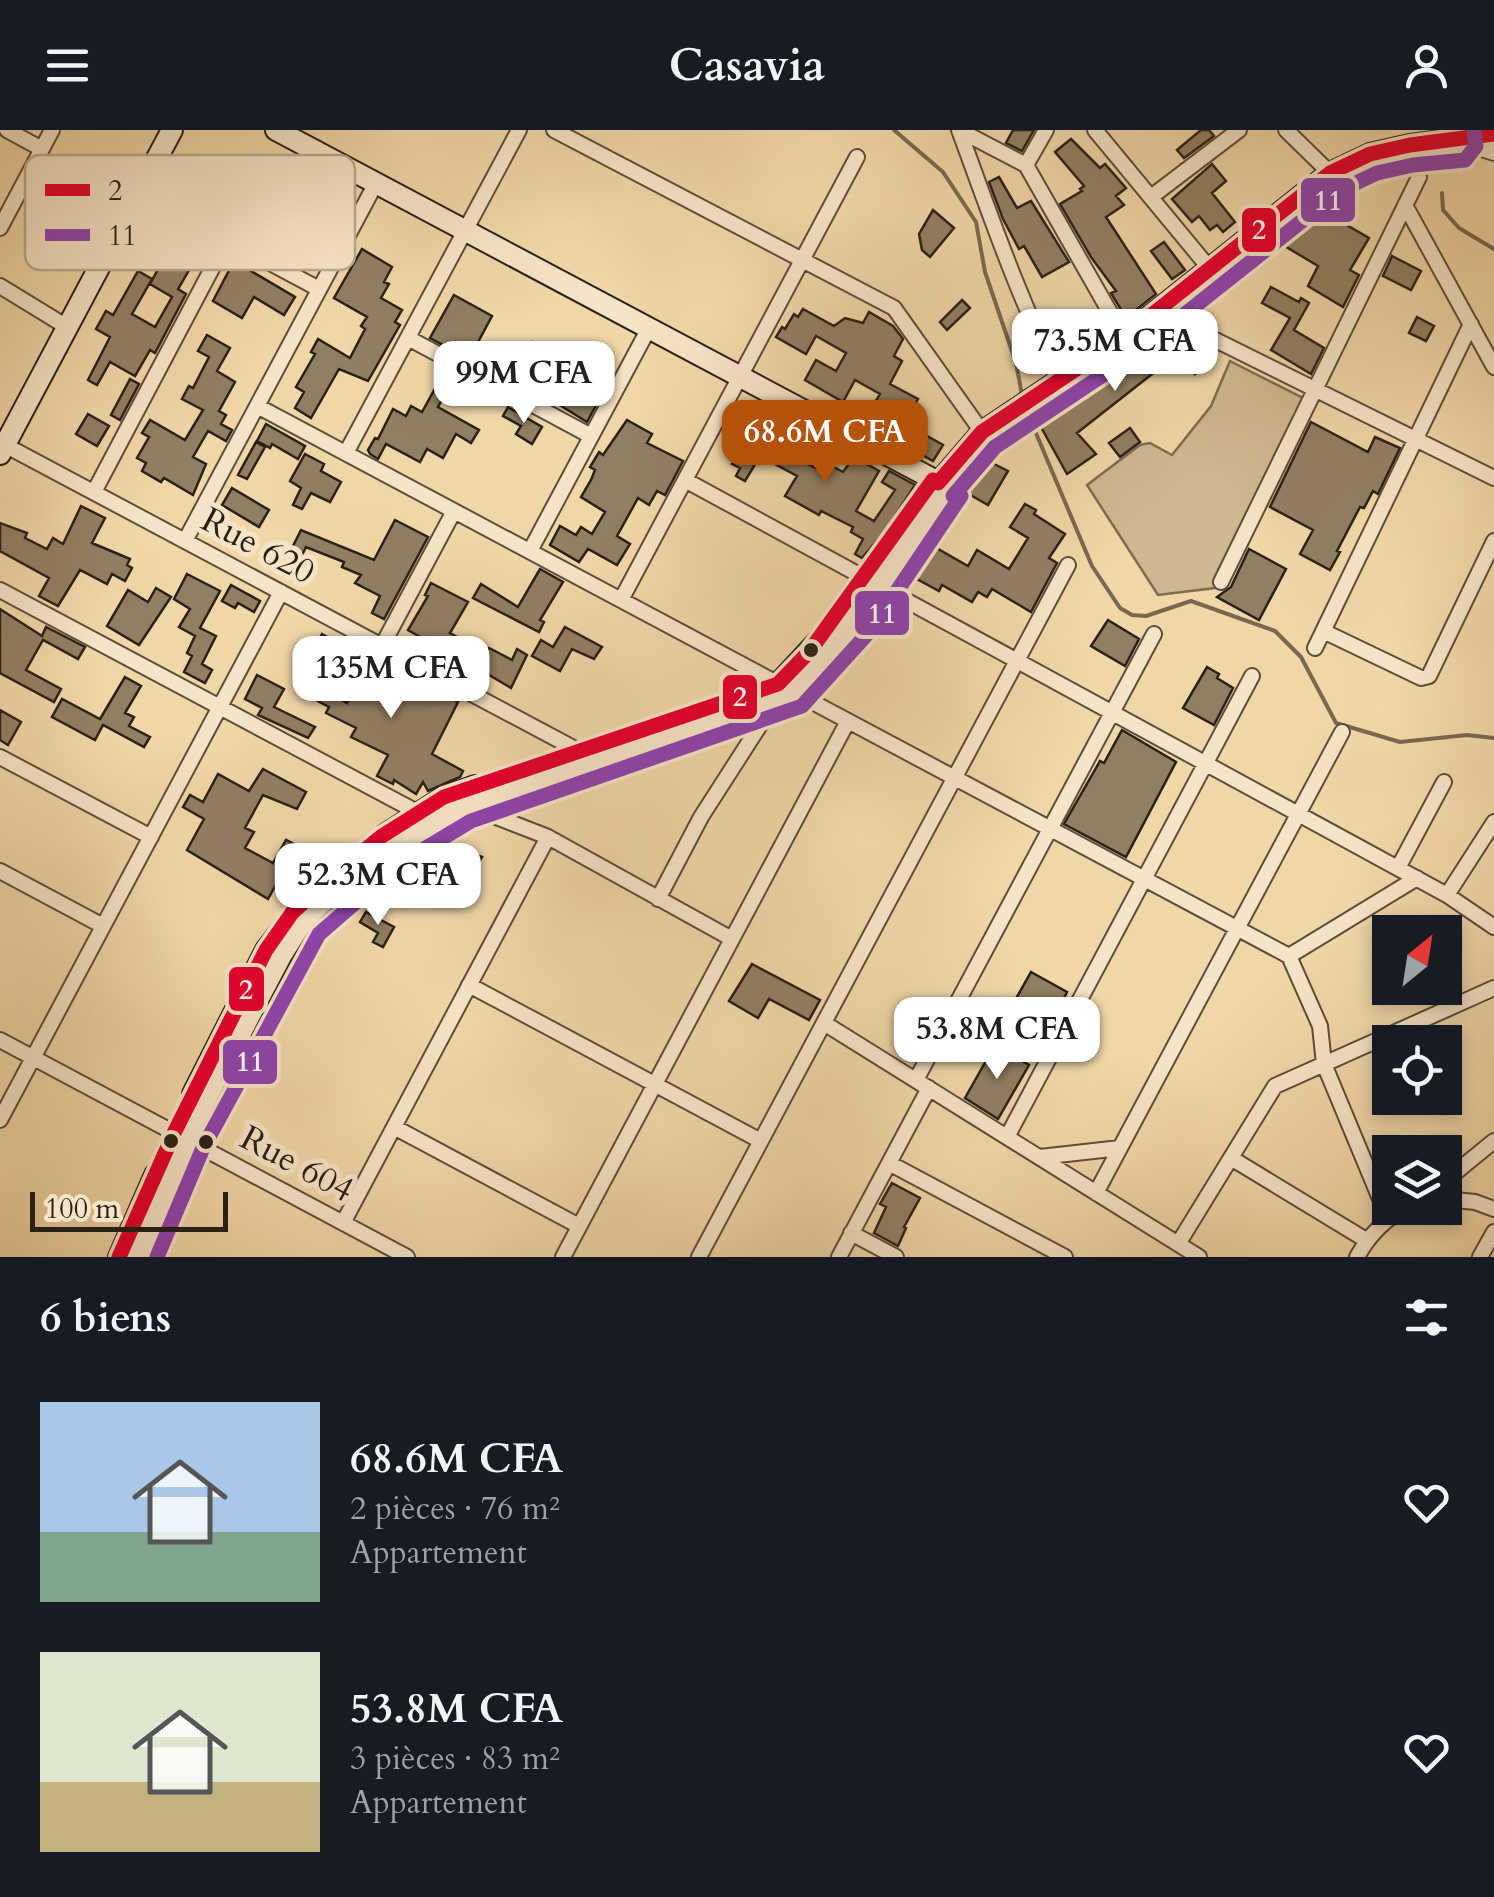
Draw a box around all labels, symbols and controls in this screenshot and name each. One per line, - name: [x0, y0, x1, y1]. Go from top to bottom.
- text: Casavia: [669, 35, 825, 96]
- icon: menu: [40, 38, 95, 93]
- icon: person: [1399, 38, 1454, 93]
- legend: [25, 155, 355, 270]
- text: 2: [108, 172, 122, 210]
- line badge: 11: [1299, 176, 1357, 224]
- text: 11: [1314, 182, 1342, 220]
- line badge: 2: [1240, 206, 1278, 254]
- text: 2: [1252, 211, 1266, 249]
- text: 11: [108, 217, 137, 255]
- pin: 73.5M CFA: [1001, 309, 1229, 394]
- text: 73.5M CFA: [1034, 319, 1196, 363]
- pin: 99M CFA: [432, 341, 616, 426]
- text: 99M CFA: [456, 351, 592, 395]
- pin: 68.6M CFA: [711, 400, 939, 485]
- text: 68.6M CFA: [744, 410, 906, 454]
- street label: Rue 620: [193, 496, 323, 596]
- line badge: 11: [853, 589, 911, 637]
- text: 11: [868, 595, 896, 633]
- pin: 135M CFA: [288, 636, 494, 721]
- unlabelled marker: [801, 640, 821, 660]
- text: 135M CFA: [314, 646, 468, 690]
- line badge: 2: [721, 673, 759, 721]
- text: 2: [733, 678, 747, 716]
- pin: 52.3M CFA: [264, 843, 492, 928]
- text: 52.3M CFA: [297, 853, 459, 897]
- north arrow: [1372, 915, 1462, 1005]
- map controls: [1372, 915, 1462, 1225]
- line badge: 2: [227, 965, 266, 1013]
- text: 2: [239, 971, 253, 1009]
- pin: 53.8M CFA: [883, 997, 1111, 1082]
- text: 53.8M CFA: [916, 1007, 1078, 1051]
- button: locate: [1372, 1025, 1462, 1115]
- line badge: 11: [221, 1038, 279, 1086]
- text: 11: [236, 1043, 264, 1081]
- street label: Rue 604: [232, 1114, 362, 1214]
- unlabelled marker: [161, 1131, 181, 1151]
- unlabelled marker: [196, 1132, 216, 1152]
- button: layers: [1372, 1135, 1462, 1225]
- scale bar: [30, 1187, 228, 1232]
- text: 100 m: [45, 1190, 119, 1228]
- text: 6 biens: [40, 1289, 171, 1346]
- icon: filters: [1399, 1290, 1454, 1345]
- text: 68.6M CFA: [350, 1430, 563, 1487]
- icon: home: [120, 1442, 240, 1562]
- icon: heart: [1399, 1475, 1454, 1530]
- text: 2 pièces · 76 m²: [350, 1487, 560, 1531]
- text: Appartement: [350, 1531, 527, 1575]
- text: 53.8M CFA: [350, 1680, 563, 1737]
- icon: home: [120, 1692, 240, 1812]
- icon: heart: [1399, 1725, 1454, 1780]
- text: 3 pièces · 83 m²: [350, 1737, 560, 1781]
- text: Appartement: [350, 1781, 527, 1825]

